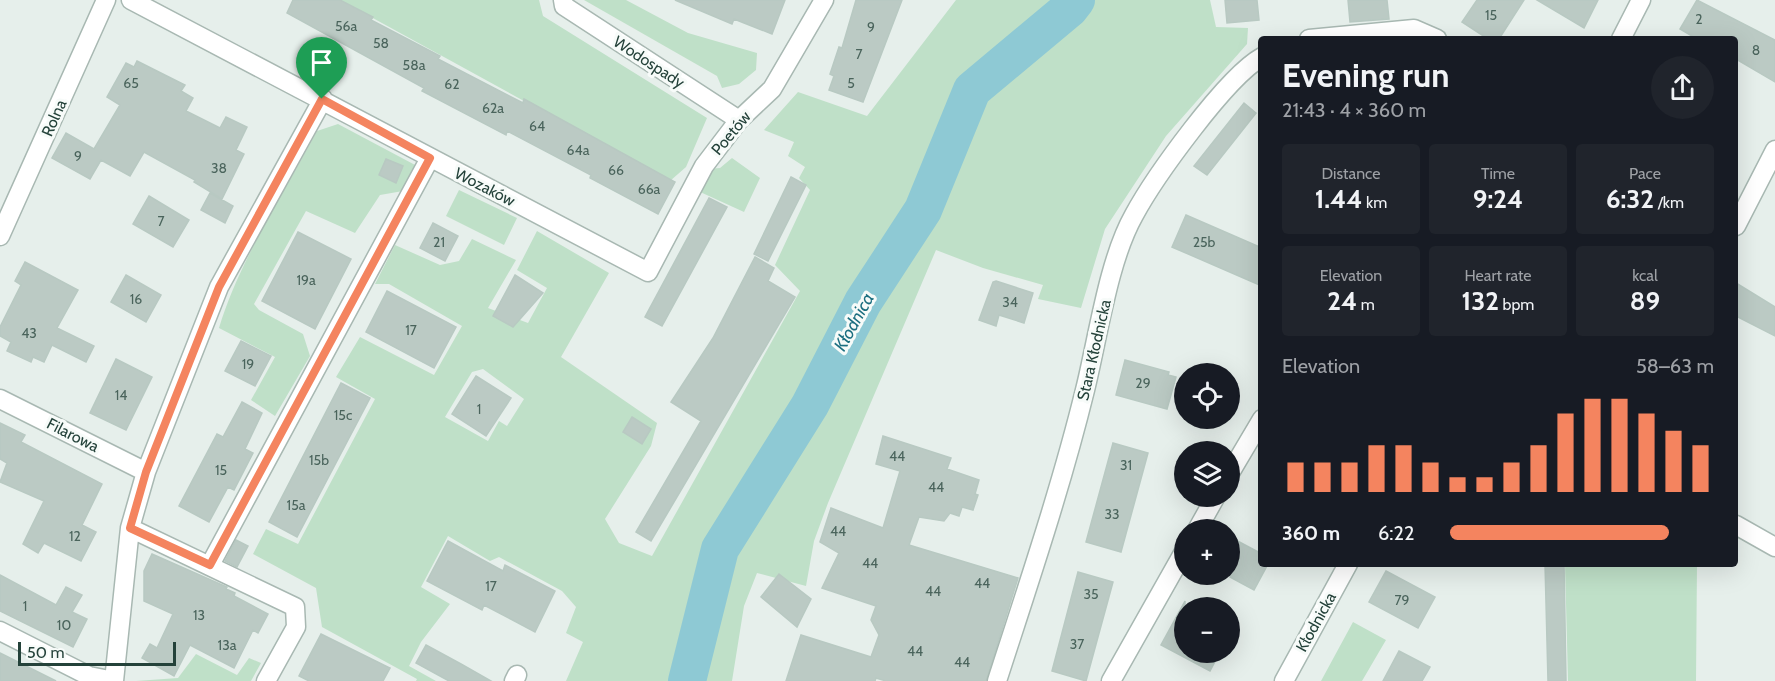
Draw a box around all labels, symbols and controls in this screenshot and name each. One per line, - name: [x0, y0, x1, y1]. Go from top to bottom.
- house number: 15: [1485, 6, 1497, 24]
- house number: 2: [1695, 10, 1703, 28]
- house number: 56a: [335, 17, 357, 35]
- house number: 9: [867, 18, 875, 36]
- street label: Wodospady: [610, 32, 688, 92]
- house number: 58: [373, 34, 389, 52]
- pin: [296, 37, 347, 99]
- house number: 8: [1752, 41, 1760, 59]
- house number: 7: [855, 45, 863, 63]
- icon: arrive: [305, 46, 338, 79]
- text: Evening run: [1282, 55, 1449, 95]
- house number: 58a: [403, 56, 426, 74]
- button: share: [1651, 56, 1714, 119]
- house number: 65: [123, 74, 139, 92]
- house number: 5: [847, 74, 855, 92]
- house number: 62: [444, 75, 460, 93]
- street label: Rolna: [37, 96, 71, 139]
- text: 21:43 · 4 × 360 m: [1282, 98, 1426, 122]
- house number: 62a: [482, 99, 504, 117]
- street label: Poetów: [707, 107, 755, 159]
- house number: 64: [529, 117, 545, 135]
- house number: 64a: [567, 141, 590, 159]
- house number: 9: [74, 147, 82, 165]
- house number: 38: [211, 159, 227, 177]
- house number: 66: [608, 161, 624, 179]
- street label: Wozaków: [451, 164, 519, 211]
- text: Distance: [1322, 164, 1380, 183]
- text: Time: [1481, 164, 1515, 183]
- text: Pace: [1629, 164, 1661, 183]
- house number: 66a: [638, 180, 661, 198]
- text: 1.44: [1315, 183, 1362, 215]
- text: 9:24: [1473, 183, 1523, 215]
- text: 6:32: [1606, 183, 1654, 215]
- text: km: [1362, 193, 1387, 212]
- text: /km: [1654, 193, 1684, 212]
- house number: 7: [157, 212, 165, 230]
- house number: 21: [433, 233, 445, 251]
- house number: 25b: [1193, 233, 1216, 251]
- text: Elevation: [1320, 266, 1382, 285]
- text: Heart rate: [1465, 266, 1531, 285]
- text: kcal: [1632, 266, 1658, 285]
- house number: 19a: [296, 271, 316, 289]
- text: 24: [1327, 285, 1357, 317]
- text: 132: [1462, 285, 1499, 317]
- text: 89: [1630, 285, 1660, 317]
- water label: Kłodnica: [829, 289, 879, 355]
- house number: 16: [130, 290, 142, 308]
- house number: 34: [1002, 293, 1018, 311]
- text: m: [1357, 295, 1375, 314]
- text: bpm: [1499, 295, 1534, 314]
- street label: Stara Kłodnicka: [1073, 297, 1115, 402]
- house number: 17: [405, 321, 417, 339]
- house number: 43: [21, 324, 37, 342]
- text: Elevation: [1282, 354, 1360, 378]
- text: 58–63 m: [1636, 354, 1714, 378]
- house number: 19: [242, 355, 254, 373]
- map controls: [1174, 363, 1240, 663]
- button: locate: [1174, 363, 1240, 429]
- house number: 29: [1135, 374, 1151, 392]
- house number: 14: [115, 386, 127, 404]
- house number: 1: [477, 400, 481, 418]
- house number: 15c: [334, 406, 352, 424]
- street label: Filarowa: [44, 414, 102, 456]
- button: layers: [1174, 441, 1240, 507]
- house number: 44: [889, 447, 905, 465]
- house number: 15b: [309, 451, 329, 469]
- house number: 31: [1120, 456, 1132, 474]
- house number: 15: [215, 461, 227, 479]
- house number: 44: [928, 478, 944, 496]
- house number: 15a: [287, 496, 306, 514]
- house number: 33: [1104, 505, 1120, 523]
- button: +: [1174, 519, 1240, 585]
- text: 360 m: [1282, 521, 1340, 545]
- text: 6:22: [1378, 521, 1414, 545]
- house number: 44: [830, 522, 846, 540]
- house number: 12: [69, 527, 81, 545]
- house number: 44: [862, 554, 878, 572]
- house number: 44: [974, 574, 990, 592]
- house number: 17: [485, 577, 497, 595]
- house number: 44: [925, 582, 941, 600]
- house number: 35: [1083, 585, 1099, 603]
- street label: Kłodnicka: [1292, 589, 1340, 655]
- house number: 79: [1395, 591, 1410, 609]
- house number: 1: [23, 597, 27, 615]
- button: −: [1174, 597, 1240, 663]
- house number: 13: [193, 606, 205, 624]
- house number: 10: [57, 616, 71, 634]
- house number: 37: [1070, 635, 1084, 653]
- house number: 13a: [218, 636, 237, 654]
- scale bar: [18, 639, 176, 666]
- house number: 44: [907, 642, 923, 660]
- text: 50 m: [27, 643, 64, 662]
- house number: 44: [954, 653, 970, 671]

